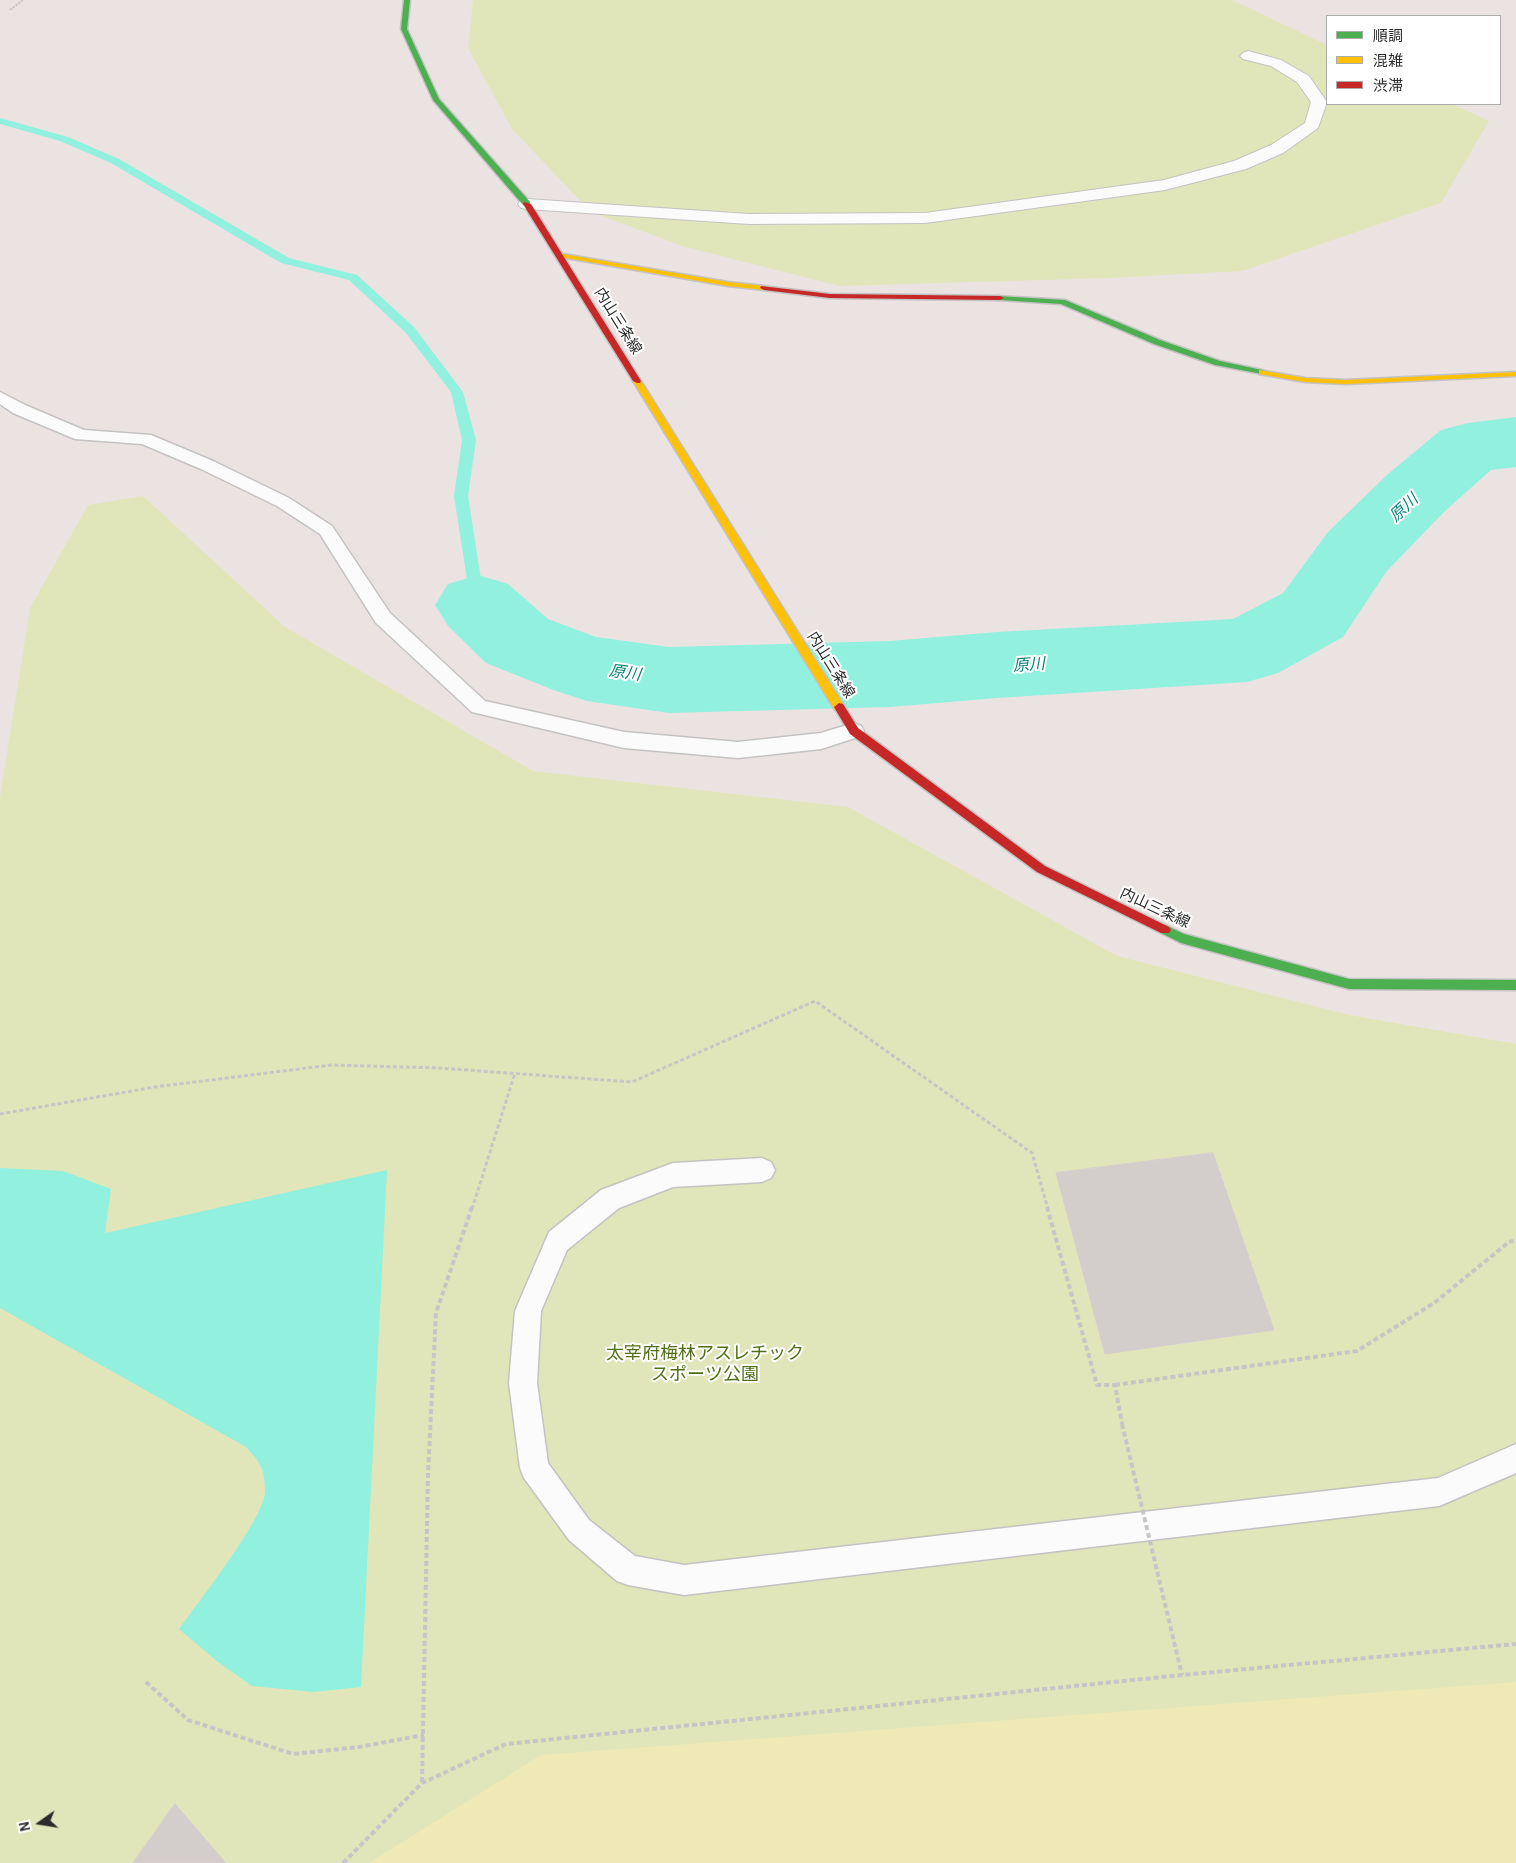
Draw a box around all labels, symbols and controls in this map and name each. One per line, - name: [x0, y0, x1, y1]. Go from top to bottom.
- legend: [1326, 15, 1501, 105]
- text: 順調: [1373, 29, 1403, 44]
- text: 混雑: [1373, 54, 1403, 69]
- text: 渋滞: [1373, 79, 1403, 94]
- street label: 内山三条線: [590, 284, 646, 358]
- water label: 原川: [1386, 490, 1422, 526]
- street label: 内山三条線: [803, 628, 859, 702]
- water label: 原川: [1012, 654, 1046, 676]
- water label: 原川: [608, 661, 642, 685]
- street label: 内山三条線: [1117, 884, 1193, 932]
- park label: 太宰府梅林アスレチック スポーツ公園: [606, 1343, 804, 1386]
- north arrow: [15, 1798, 65, 1848]
- text: N: [17, 1820, 33, 1833]

